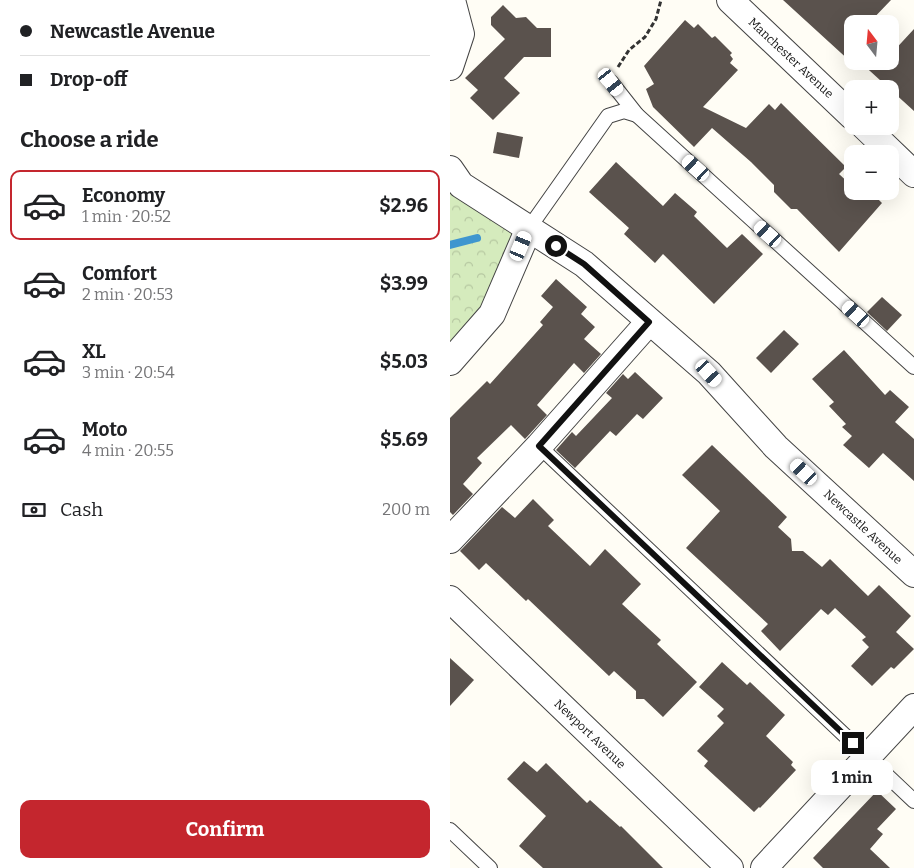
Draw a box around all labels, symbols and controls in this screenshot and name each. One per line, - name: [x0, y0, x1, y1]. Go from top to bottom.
- street label: Manchester Avenue: [746, 15, 836, 101]
- north arrow: [844, 15, 899, 70]
- map controls: [844, 15, 899, 200]
- text: Newcastle Avenue: [50, 20, 215, 43]
- car: [595, 66, 626, 98]
- text: Drop-off: [50, 68, 128, 91]
- button: +: [844, 80, 899, 135]
- text: Choose a ride: [20, 126, 159, 153]
- button: −: [844, 145, 899, 200]
- car: [679, 152, 712, 184]
- icon: car: [22, 183, 67, 228]
- text: Economy: [82, 184, 165, 207]
- text: $2.96: [379, 194, 428, 217]
- text: 1 min · 20:52: [82, 207, 171, 226]
- car: [751, 218, 784, 250]
- car: [508, 229, 533, 263]
- route start: [545, 235, 567, 257]
- icon: car: [22, 261, 67, 306]
- text: Comfort: [82, 262, 157, 285]
- text: $3.99: [380, 272, 428, 295]
- text: 2 min · 20:53: [82, 285, 173, 304]
- car: [839, 298, 872, 330]
- icon: car: [22, 339, 67, 384]
- text: XL: [82, 340, 106, 363]
- text: $5.03: [380, 350, 428, 373]
- car: [693, 357, 724, 389]
- text: 3 min · 20:54: [82, 363, 174, 382]
- icon: car: [22, 417, 67, 462]
- text: Moto: [82, 418, 128, 441]
- text: $5.69: [380, 428, 428, 451]
- text: 4 min · 20:55: [82, 441, 174, 460]
- car: [787, 456, 820, 488]
- street label: Newcastle Avenue: [821, 487, 905, 567]
- icon: cash: [20, 496, 48, 524]
- text: Cash: [60, 498, 103, 521]
- text: 200 m: [382, 500, 430, 519]
- street label: Newport Avenue: [552, 697, 628, 771]
- route end: [842, 732, 864, 754]
- callout: 1 min: [812, 760, 894, 796]
- text: 1 min: [832, 768, 872, 787]
- button: Confirm: [20, 800, 430, 858]

